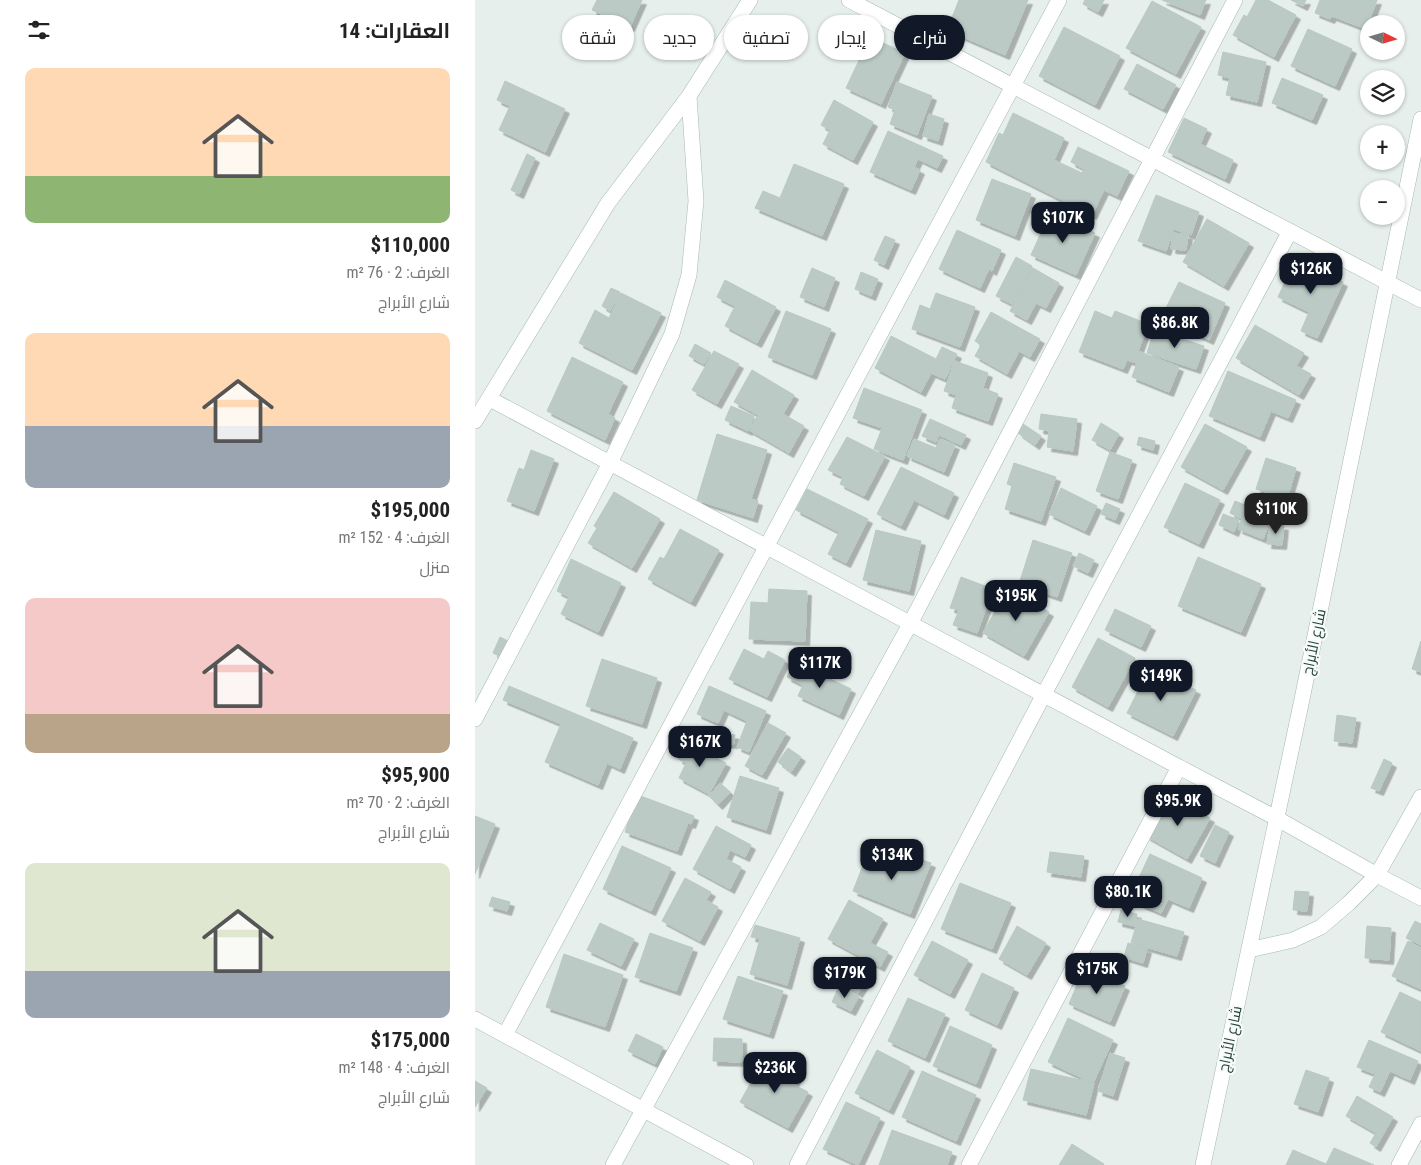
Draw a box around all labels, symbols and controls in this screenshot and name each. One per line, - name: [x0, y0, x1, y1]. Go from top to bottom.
- chip: شقة: [562, 15, 634, 60]
- chip: جديد: [644, 15, 714, 60]
- chip: تصفية: [724, 15, 808, 60]
- chip: إيجار: [818, 15, 884, 60]
- chip: شراء: [894, 15, 965, 60]
- north arrow: [1360, 15, 1405, 60]
- map controls: [1360, 15, 1405, 225]
- icon: filters: [25, 16, 53, 44]
- text: العقارات: 14: [339, 19, 450, 43]
- button: layers: [1360, 70, 1405, 115]
- icon: home: [193, 101, 283, 191]
- button: +: [1360, 125, 1405, 170]
- button: −: [1360, 180, 1405, 225]
- pin: $107K: [1028, 202, 1098, 244]
- text: $107K: [1042, 208, 1084, 227]
- text: $110,000: [371, 233, 450, 257]
- pin: $126K: [1276, 252, 1346, 295]
- text: $126K: [1290, 259, 1332, 278]
- text: الغرف: 2 · 76 m²: [346, 263, 450, 282]
- text: شارع الأبراج: [378, 293, 450, 312]
- pin: $86.8K: [1134, 306, 1216, 349]
- text: $86.8K: [1152, 313, 1198, 332]
- icon: home: [193, 366, 283, 456]
- pin: $110K: [1241, 492, 1311, 535]
- text: $195,000: [371, 498, 450, 522]
- text: $110K: [1255, 499, 1297, 518]
- text: الغرف: 4 · 152 m²: [339, 528, 450, 547]
- text: منزل: [420, 558, 450, 577]
- pin: $195K: [981, 580, 1051, 622]
- text: $195K: [995, 586, 1037, 605]
- street label: شارع الأبراج: [1298, 607, 1332, 677]
- icon: home: [193, 631, 283, 721]
- pin: $117K: [785, 646, 855, 689]
- text: $117K: [799, 653, 841, 672]
- pin: $149K: [1126, 660, 1196, 702]
- text: $149K: [1140, 666, 1182, 685]
- pin: $167K: [665, 726, 735, 768]
- text: $167K: [679, 732, 721, 751]
- text: $95,900: [381, 763, 450, 787]
- pin: $95.9K: [1137, 784, 1219, 827]
- text: $95.9K: [1155, 791, 1201, 810]
- text: الغرف: 2 · 70 m²: [346, 793, 450, 812]
- text: شارع الأبراج: [378, 823, 450, 842]
- pin: $134K: [857, 838, 927, 881]
- text: $134K: [871, 845, 913, 864]
- pin: $80.1K: [1087, 876, 1169, 918]
- text: $80.1K: [1105, 882, 1151, 901]
- icon: home: [193, 896, 283, 986]
- pin: $175K: [1062, 952, 1132, 995]
- pin: $179K: [810, 956, 880, 999]
- text: $175K: [1076, 959, 1118, 978]
- text: $179K: [824, 963, 866, 982]
- street label: شارع الأبراج: [1214, 1004, 1248, 1074]
- text: $175,000: [371, 1028, 450, 1052]
- pin: $236K: [740, 1052, 810, 1094]
- text: الغرف: 4 · 148 m²: [339, 1058, 450, 1077]
- text: $236K: [754, 1058, 796, 1077]
- text: شارع الأبراج: [378, 1088, 450, 1107]

